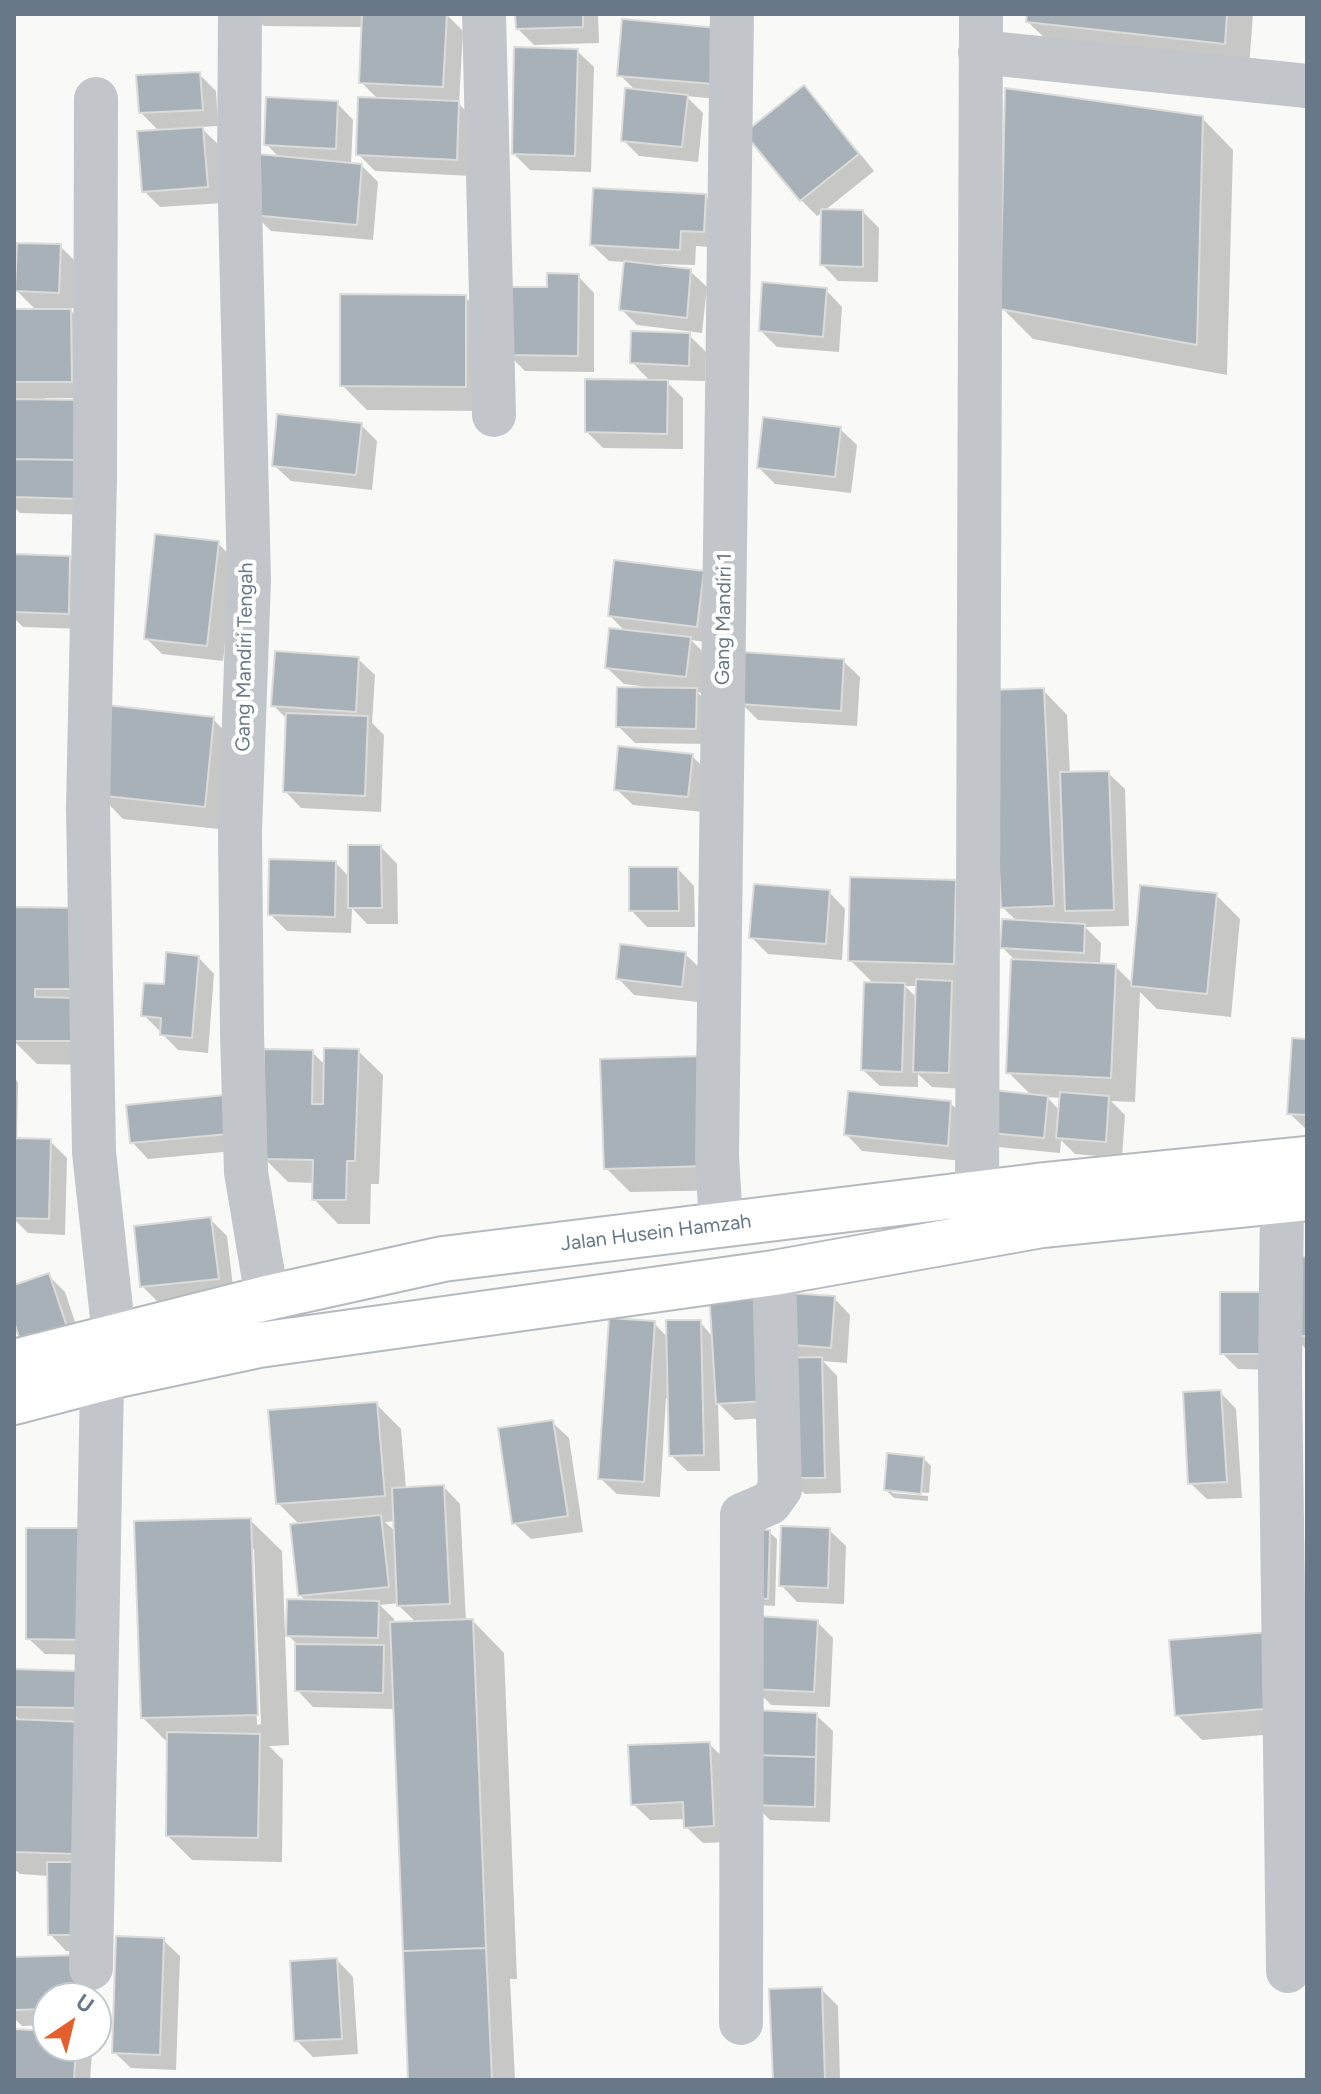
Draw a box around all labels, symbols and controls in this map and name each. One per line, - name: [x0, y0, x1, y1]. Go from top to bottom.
- street label: Gang Mandiri 1: [711, 553, 737, 685]
- street label: Gang Mandiri Tengah: [231, 562, 259, 752]
- street label: Jalan Husein Hamzah: [559, 1209, 753, 1257]
- north arrow: [32, 1982, 112, 2062]
- text: U: [71, 1988, 99, 2019]

